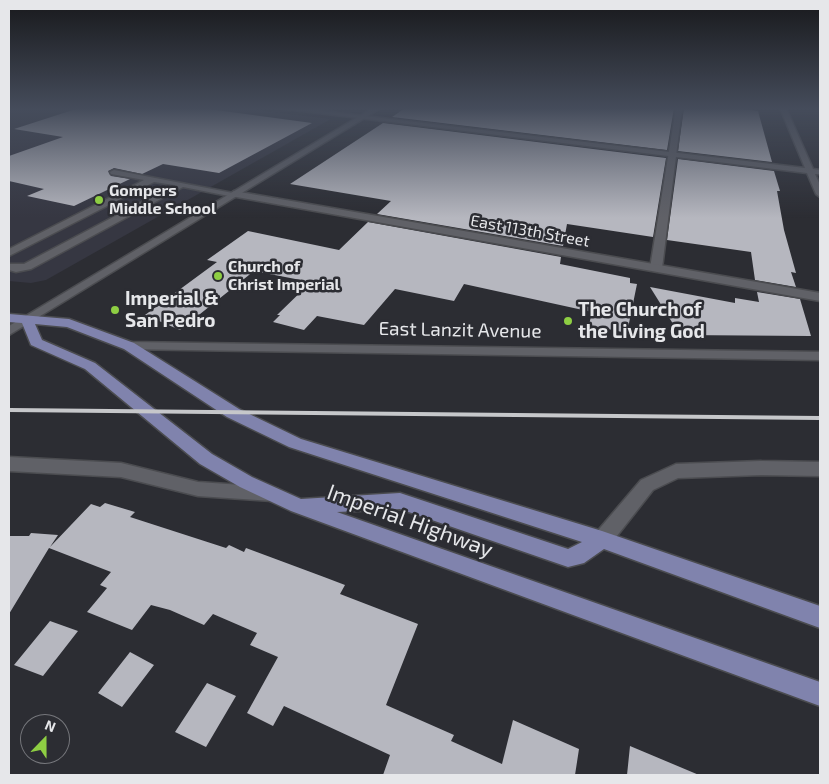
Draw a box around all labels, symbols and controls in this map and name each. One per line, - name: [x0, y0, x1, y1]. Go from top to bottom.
- place label: Gompers Middle School: [109, 181, 216, 219]
- marker: Gompers Middle School: [93, 194, 105, 206]
- street label: East 113th Street: [469, 211, 591, 251]
- place label: Church of Christ Imperial: [228, 257, 340, 295]
- marker: Church of Christ Imperial: [212, 270, 224, 282]
- place label: Imperial & San Pedro: [125, 288, 218, 332]
- place label: The Church of the Living God: [578, 299, 705, 343]
- marker: Imperial & San Pedro: [109, 304, 121, 316]
- marker: The Church of the Living God: [562, 315, 574, 327]
- street label: East Lanzit Avenue: [378, 317, 542, 343]
- street label: Imperial Highway: [324, 479, 496, 563]
- north arrow: [20, 714, 70, 764]
- text: N: [43, 716, 58, 735]

